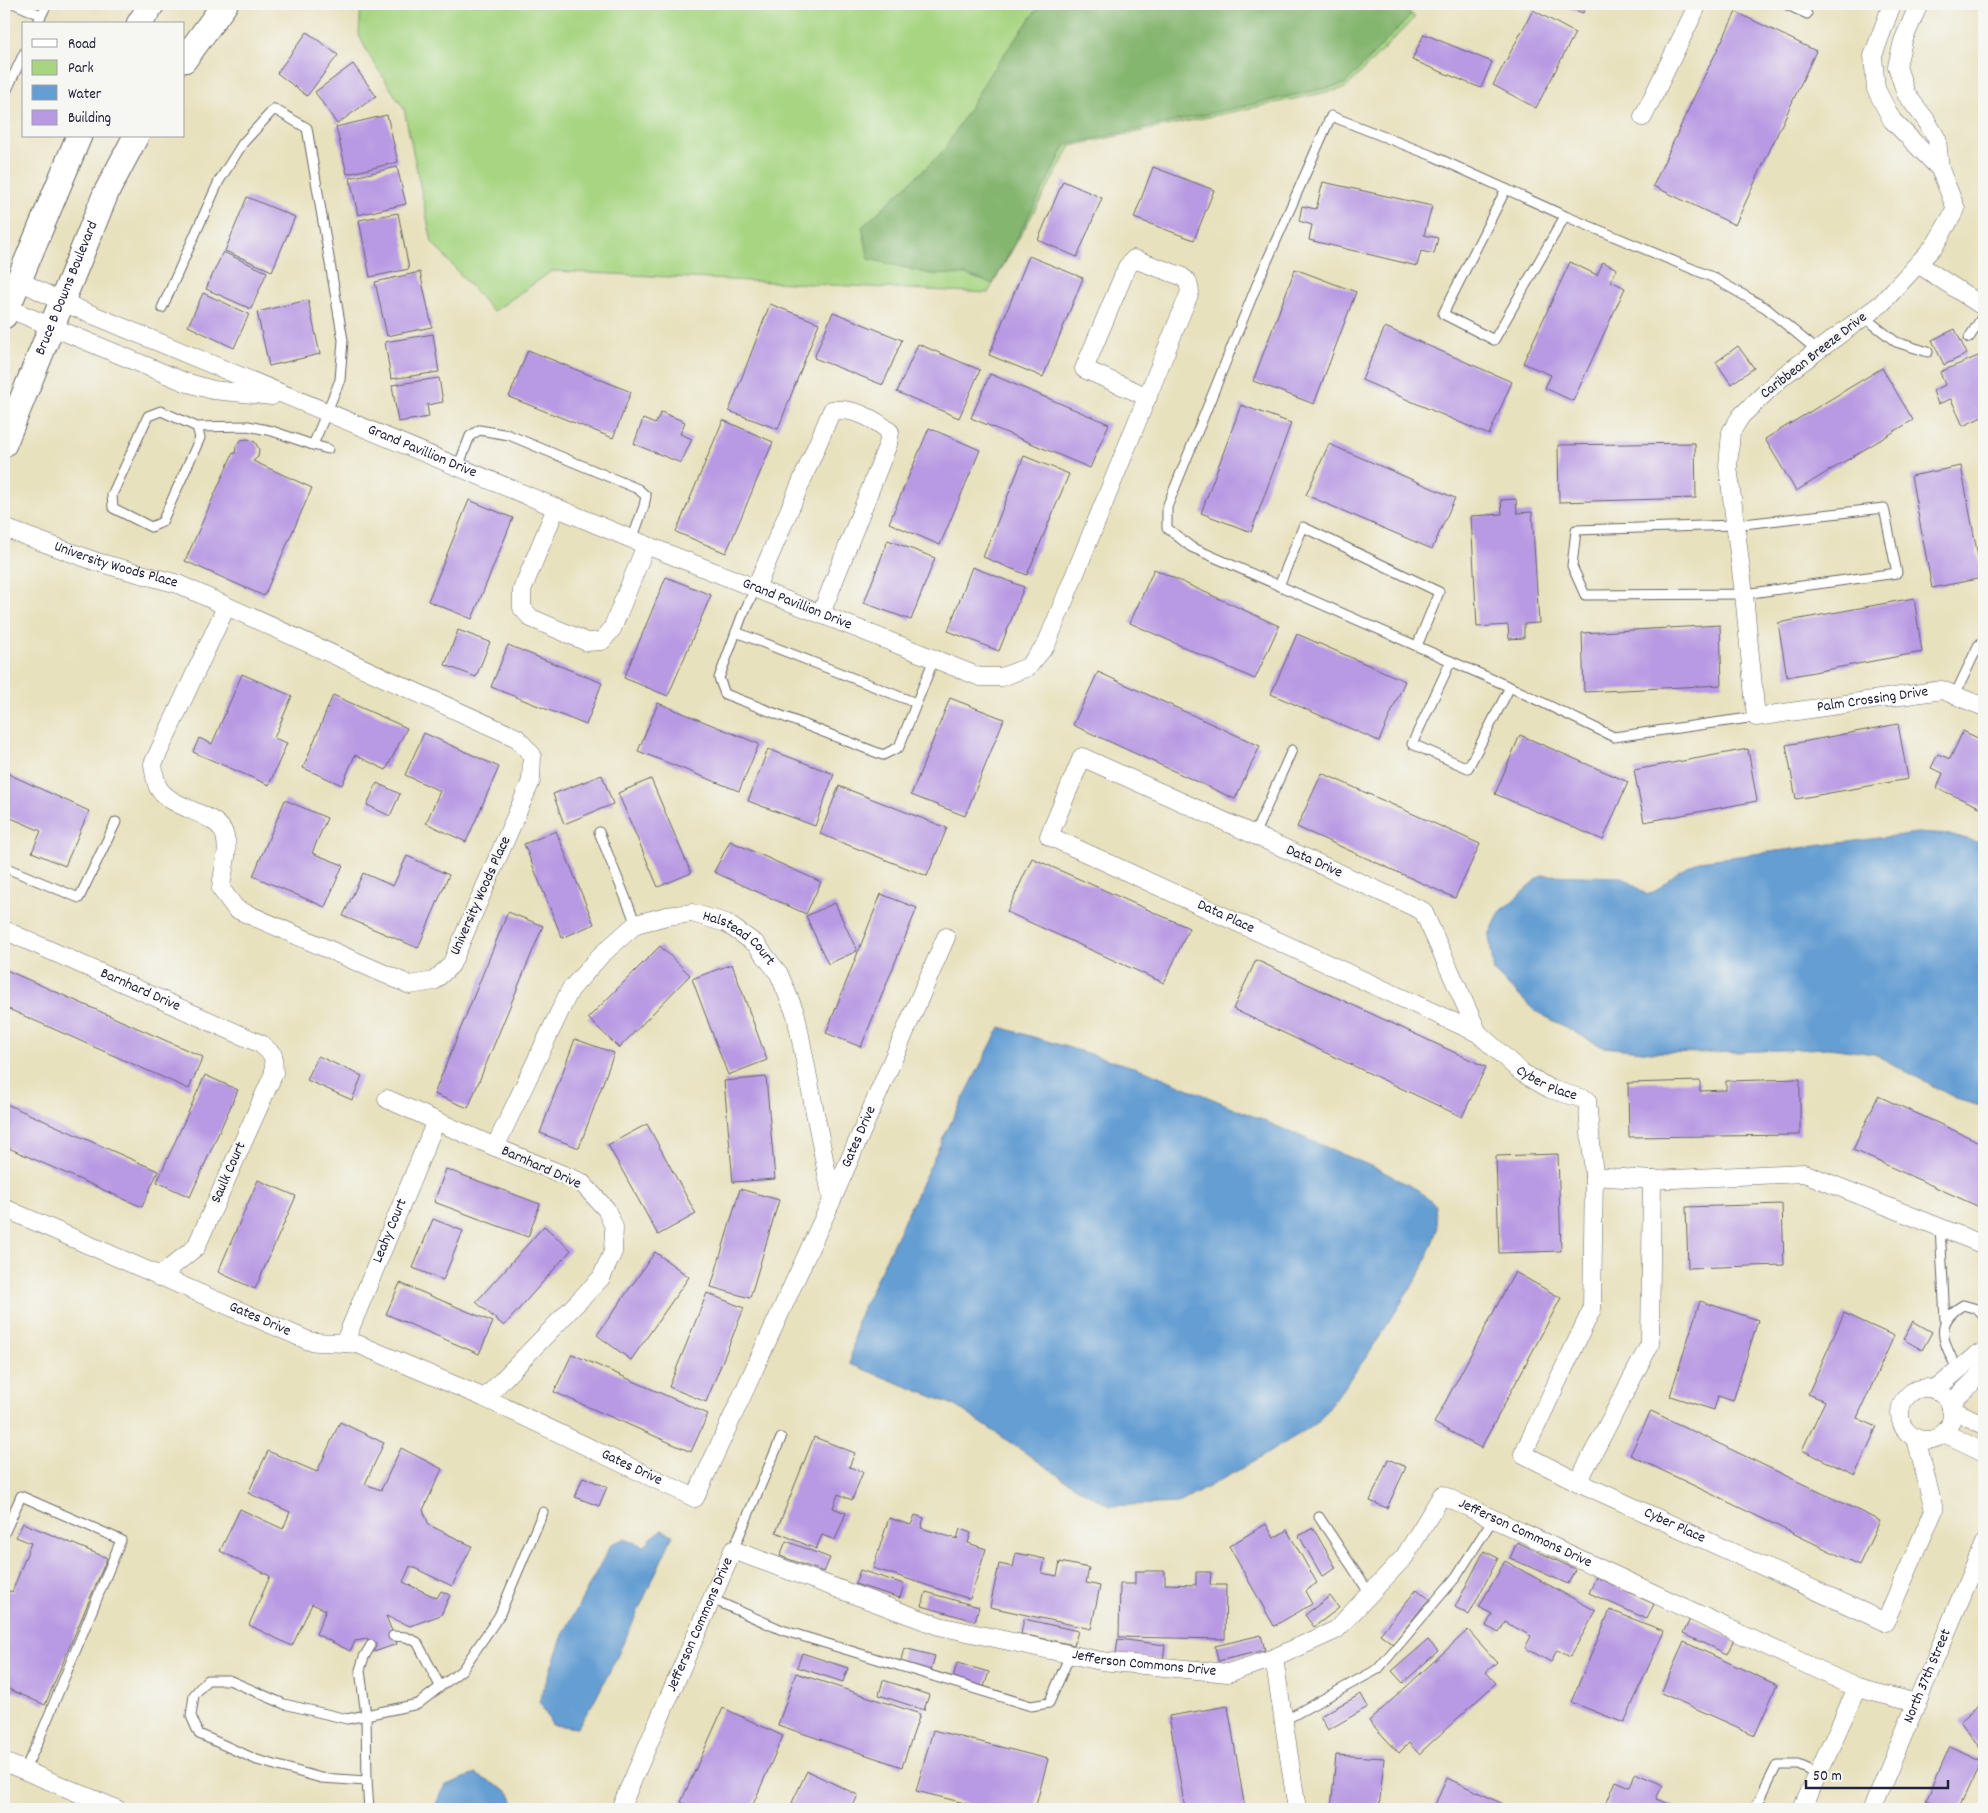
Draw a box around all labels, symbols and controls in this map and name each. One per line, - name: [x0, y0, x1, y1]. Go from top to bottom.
- legend: [22, 22, 185, 138]
- text: Road: [68, 34, 96, 56]
- text: Park: [68, 58, 94, 80]
- text: Water: [68, 84, 102, 106]
- text: Building: [68, 108, 111, 130]
- street label: Bruce B Downs Boulevard: [30, 218, 104, 359]
- street label: Caribbean Breeze Drive: [1756, 307, 1872, 405]
- street label: Grand Pavillion Drive: [364, 419, 480, 484]
- street label: University Woods Place: [51, 536, 181, 595]
- street label: Grand Pavillion Drive: [739, 573, 855, 636]
- street label: Palm Crossing Drive: [1815, 681, 1930, 719]
- street label: University Woods Place: [445, 833, 517, 959]
- street label: Data Drive: [1282, 840, 1346, 884]
- street label: Data Place: [1193, 894, 1258, 940]
- street label: Halstead Court: [700, 906, 780, 971]
- street label: Barnhard Drive: [97, 963, 184, 1018]
- street label: Cyber Place: [1510, 1061, 1580, 1107]
- street label: Gates Drive: [836, 1102, 883, 1171]
- street label: Saulk Court: [206, 1138, 252, 1207]
- street label: Barnhard Drive: [497, 1141, 585, 1196]
- street label: Leahy Court: [367, 1195, 414, 1267]
- street label: Gates Drive: [225, 1296, 295, 1343]
- street label: Gates Drive: [597, 1444, 666, 1492]
- street label: Jefferson Commons Drive: [1455, 1493, 1596, 1574]
- street label: Cyber Place: [1640, 1502, 1709, 1550]
- street label: Jefferson Commons Drive: [661, 1554, 740, 1696]
- street label: North 37th Street: [1898, 1625, 1958, 1727]
- street label: Jefferson Commons Drive: [1070, 1644, 1217, 1683]
- scale bar: [1806, 1758, 1948, 1790]
- text: 50 m: [1813, 1766, 1842, 1788]

